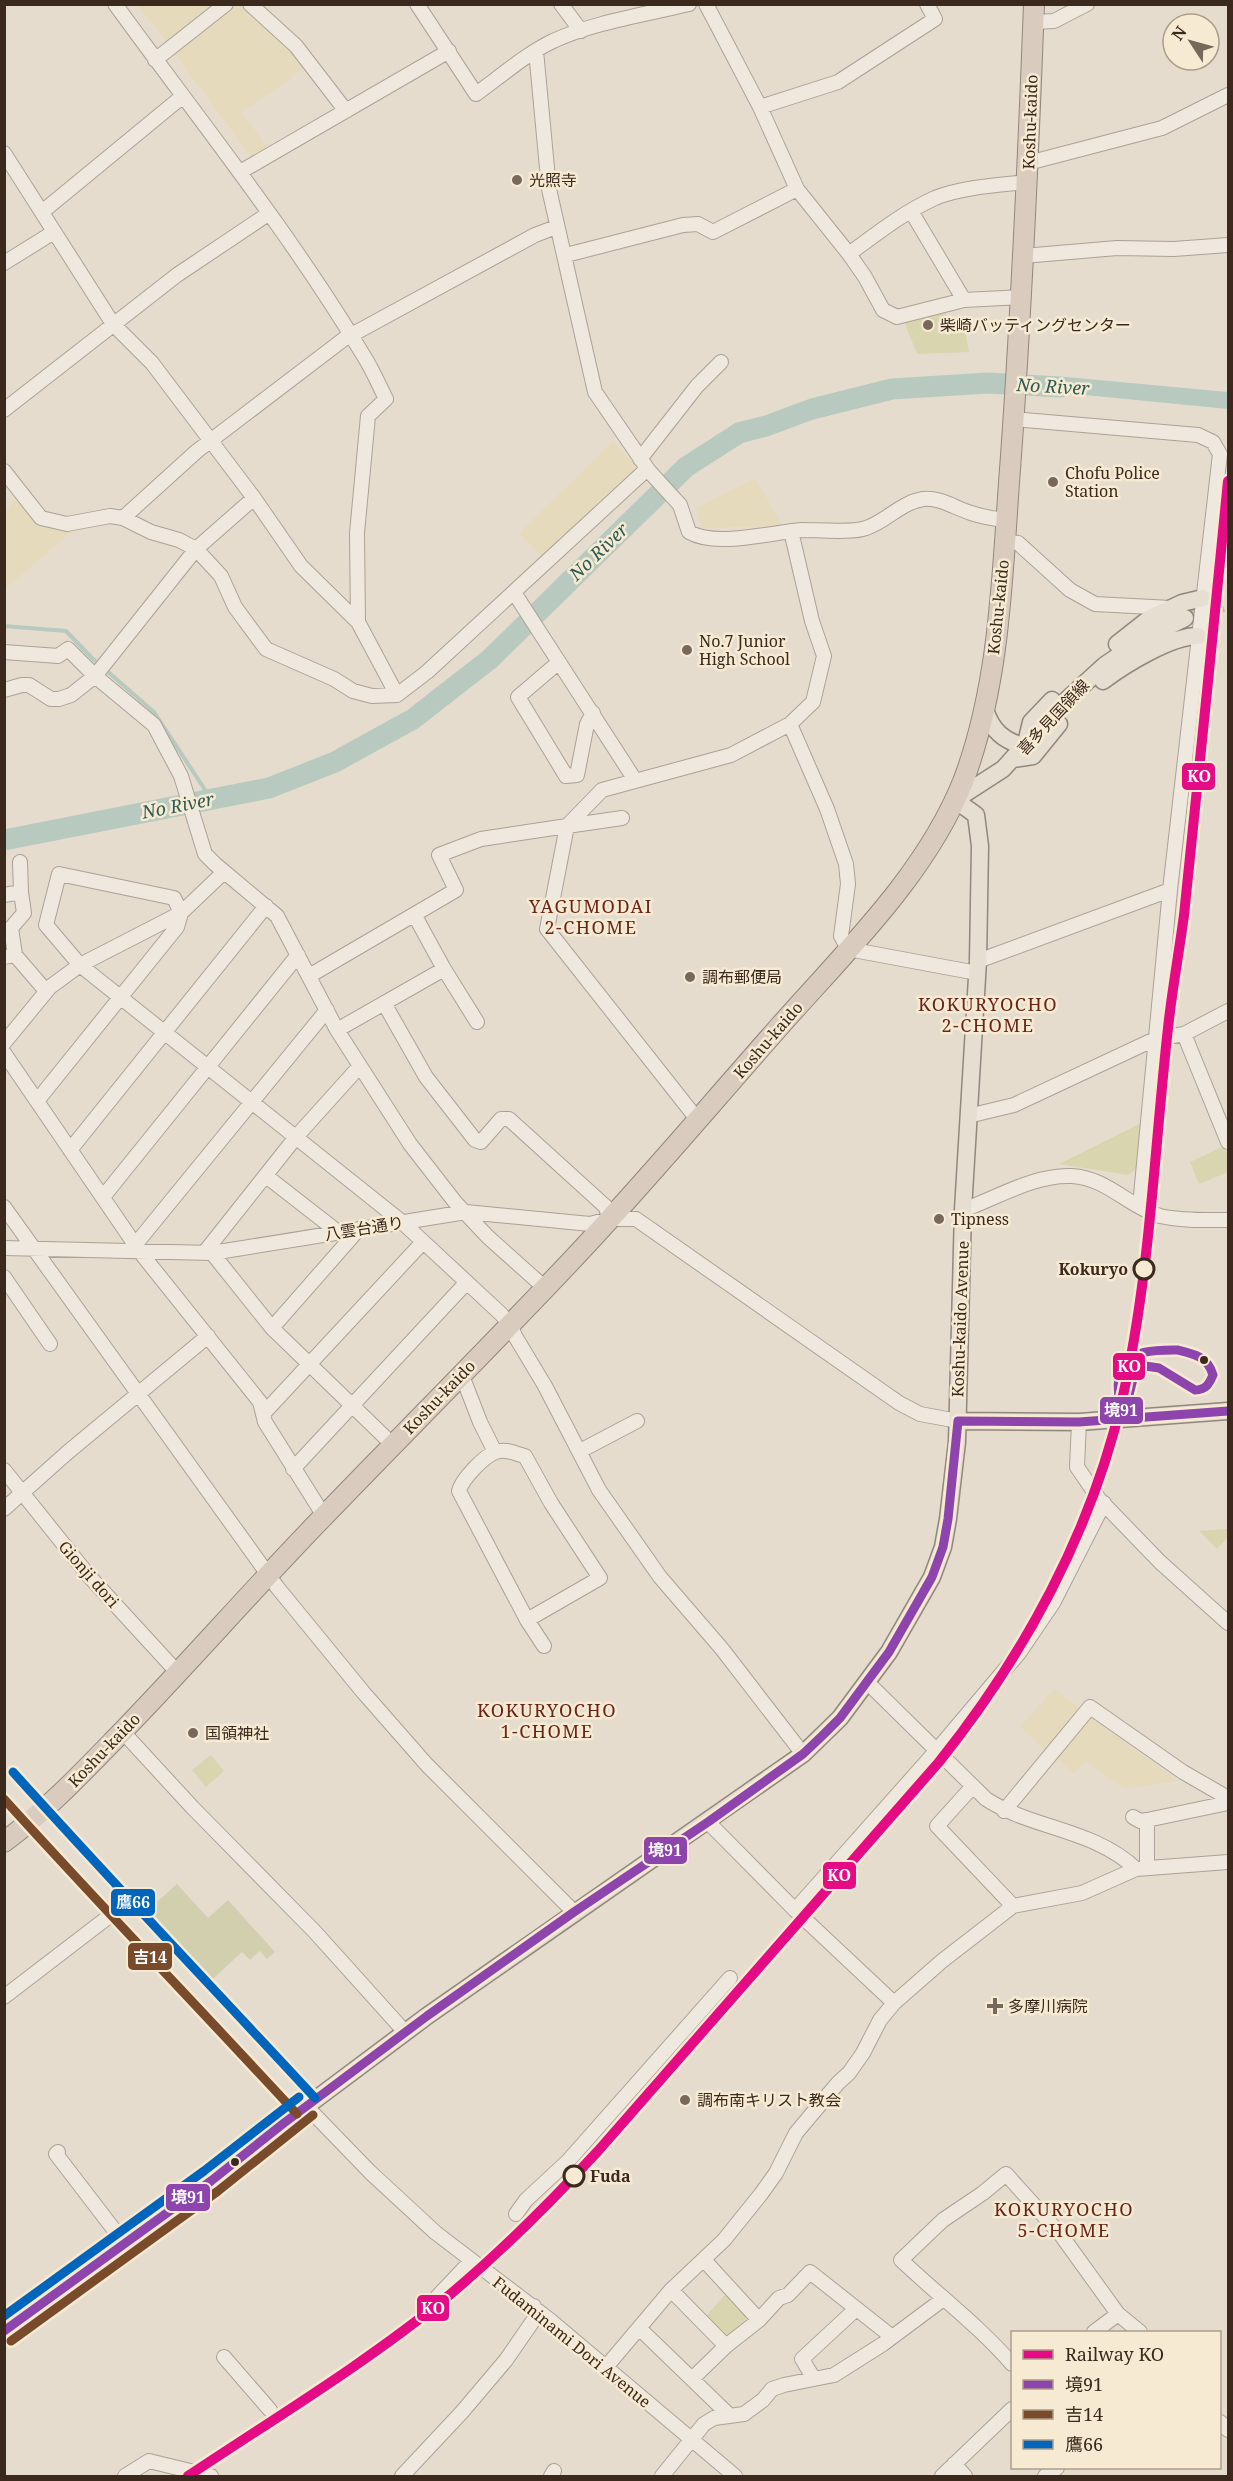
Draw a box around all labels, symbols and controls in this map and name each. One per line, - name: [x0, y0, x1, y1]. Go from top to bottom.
- north arrow: [1161, 12, 1221, 72]
- text: N: [1166, 21, 1192, 45]
- street label: Koshu-kaido: [1017, 74, 1043, 170]
- place label: 光照寺: [529, 169, 577, 191]
- marker: 光照寺: [510, 173, 524, 187]
- place label: 柴崎バッティングセンター: [940, 314, 1131, 336]
- marker: 柴崎バッティングセンター: [921, 318, 935, 332]
- water label: No River: [1015, 372, 1091, 400]
- place label: Chofu Police Station: [1065, 462, 1160, 502]
- marker: Chofu Police Station: [1046, 475, 1060, 489]
- water label: No River: [563, 517, 633, 586]
- street label: Koshu-kaido: [982, 559, 1014, 655]
- place label: No.7 Junior High School: [699, 630, 790, 670]
- marker: No.7 Junior High School: [680, 643, 694, 657]
- street label: 喜多見国領線: [1012, 674, 1094, 760]
- line badge: KO: [1181, 762, 1216, 791]
- text: KO: [1187, 765, 1211, 787]
- water label: No River: [139, 786, 217, 824]
- district label: YAGUMODAI 2-CHOME: [528, 894, 653, 939]
- place label: 調布郵便局: [702, 966, 782, 988]
- marker: 調布郵便局: [683, 970, 697, 984]
- district label: KOKURYOCHO 2-CHOME: [918, 992, 1058, 1037]
- street label: Koshu-kaido: [728, 997, 808, 1083]
- place label: Tipness: [951, 1208, 1009, 1230]
- street label: 八雲台通り: [323, 1211, 405, 1245]
- marker: Tipness: [932, 1212, 946, 1226]
- street label: Koshu-kaido Avenue: [946, 1240, 974, 1398]
- place label: Kokuryo: [1058, 1258, 1128, 1280]
- marker: Kokuryo: [1133, 1258, 1155, 1280]
- line badge: KO: [1112, 1352, 1146, 1381]
- unlabelled marker: [1198, 1354, 1210, 1366]
- street label: Koshu-kaido: [398, 1355, 480, 1439]
- text: KO: [1117, 1355, 1141, 1377]
- line badge: 境91: [1099, 1396, 1144, 1425]
- text: 境91: [1104, 1399, 1138, 1421]
- street label: Gionji dori: [54, 1536, 124, 1612]
- district label: KOKURYOCHO 1-CHOME: [477, 1698, 617, 1743]
- street label: Koshu-kaido: [63, 1708, 145, 1792]
- place label: 国領神社: [205, 1722, 269, 1744]
- marker: 国領神社: [186, 1726, 200, 1740]
- line badge: 境91: [643, 1836, 688, 1865]
- text: 境91: [648, 1839, 682, 1861]
- line badge: KO: [822, 1861, 857, 1890]
- text: KO: [827, 1864, 851, 1886]
- line badge: 鷹66: [110, 1888, 156, 1917]
- text: 鷹66: [116, 1891, 150, 1913]
- line badge: 吉14: [127, 1942, 173, 1971]
- text: 吉14: [133, 1946, 167, 1968]
- place label: 多摩川病院: [1008, 1995, 1088, 2017]
- marker: 多摩川病院: [986, 1997, 1004, 2015]
- place label: 調布南キリスト教会: [697, 2089, 841, 2111]
- marker: 調布南キリスト教会: [678, 2093, 692, 2107]
- unlabelled marker: [229, 2156, 241, 2168]
- marker: Fuda: [563, 2165, 585, 2187]
- place label: Fuda: [590, 2165, 631, 2187]
- line badge: 境91: [165, 2183, 211, 2212]
- text: 境91: [171, 2186, 205, 2208]
- district label: KOKURYOCHO 5-CHOME: [994, 2197, 1134, 2242]
- street label: Fudaminami Dori Avenue: [488, 2271, 656, 2413]
- line badge: KO: [416, 2294, 450, 2322]
- text: KO: [421, 2297, 445, 2319]
- legend: [1011, 2331, 1221, 2469]
- text: Railway KO: [1065, 2342, 1164, 2366]
- text: 境91: [1065, 2372, 1103, 2396]
- text: 吉14: [1065, 2402, 1103, 2426]
- text: 鷹66: [1065, 2432, 1103, 2456]

